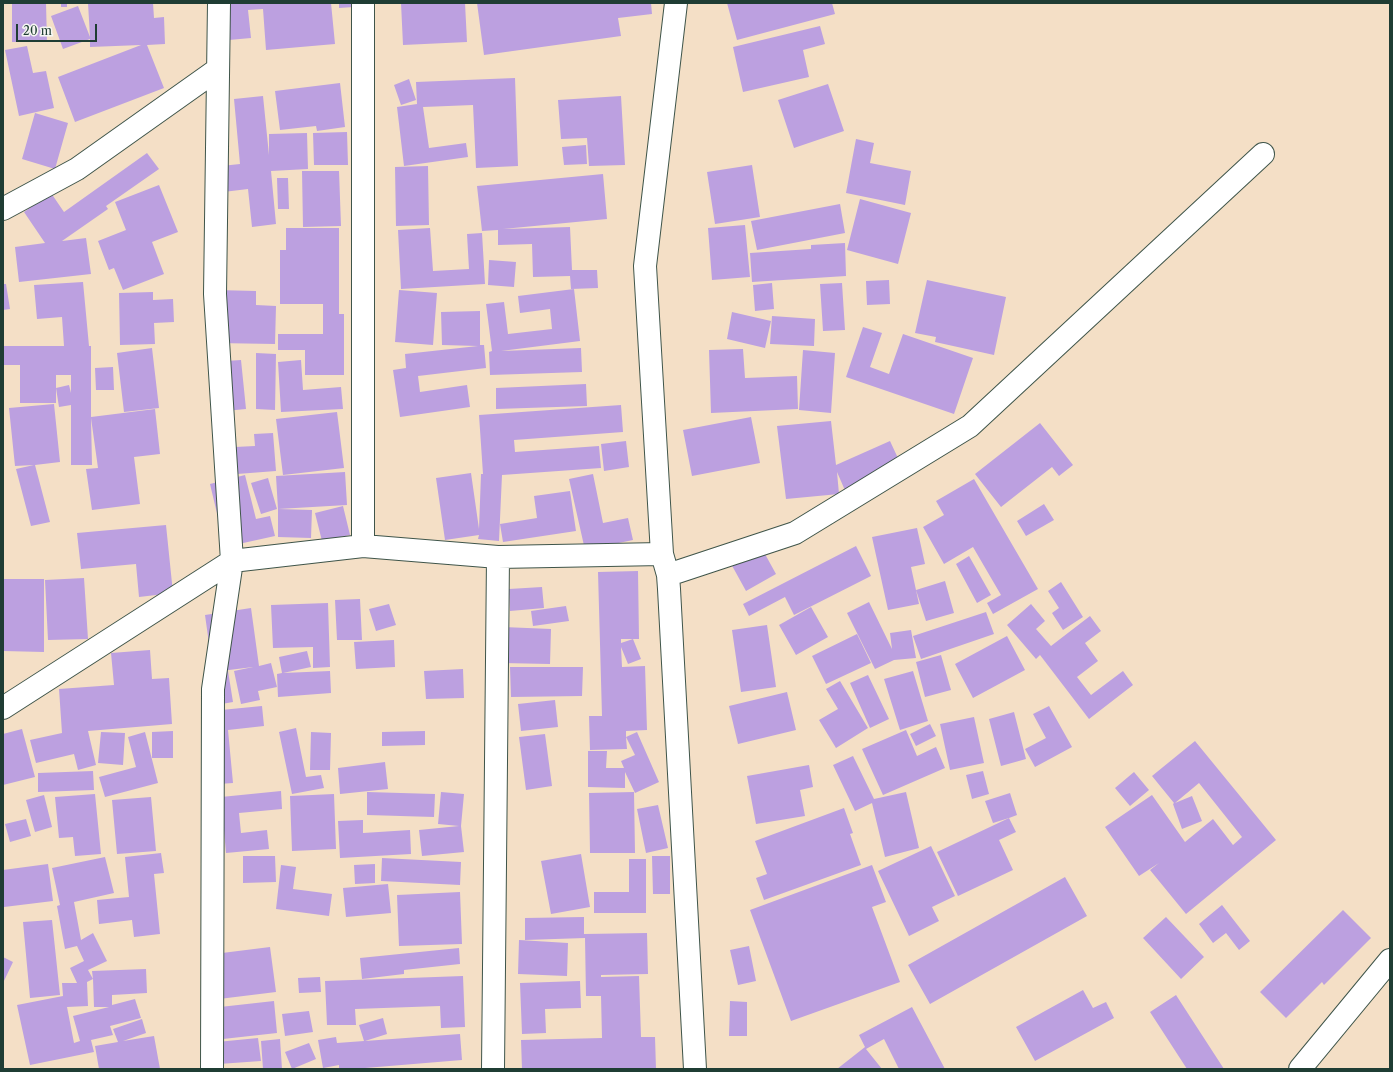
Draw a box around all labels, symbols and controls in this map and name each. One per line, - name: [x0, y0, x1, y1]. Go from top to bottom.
- scale bar: [18, 16, 99, 42]
- text: 20 m: [23, 23, 52, 38]

